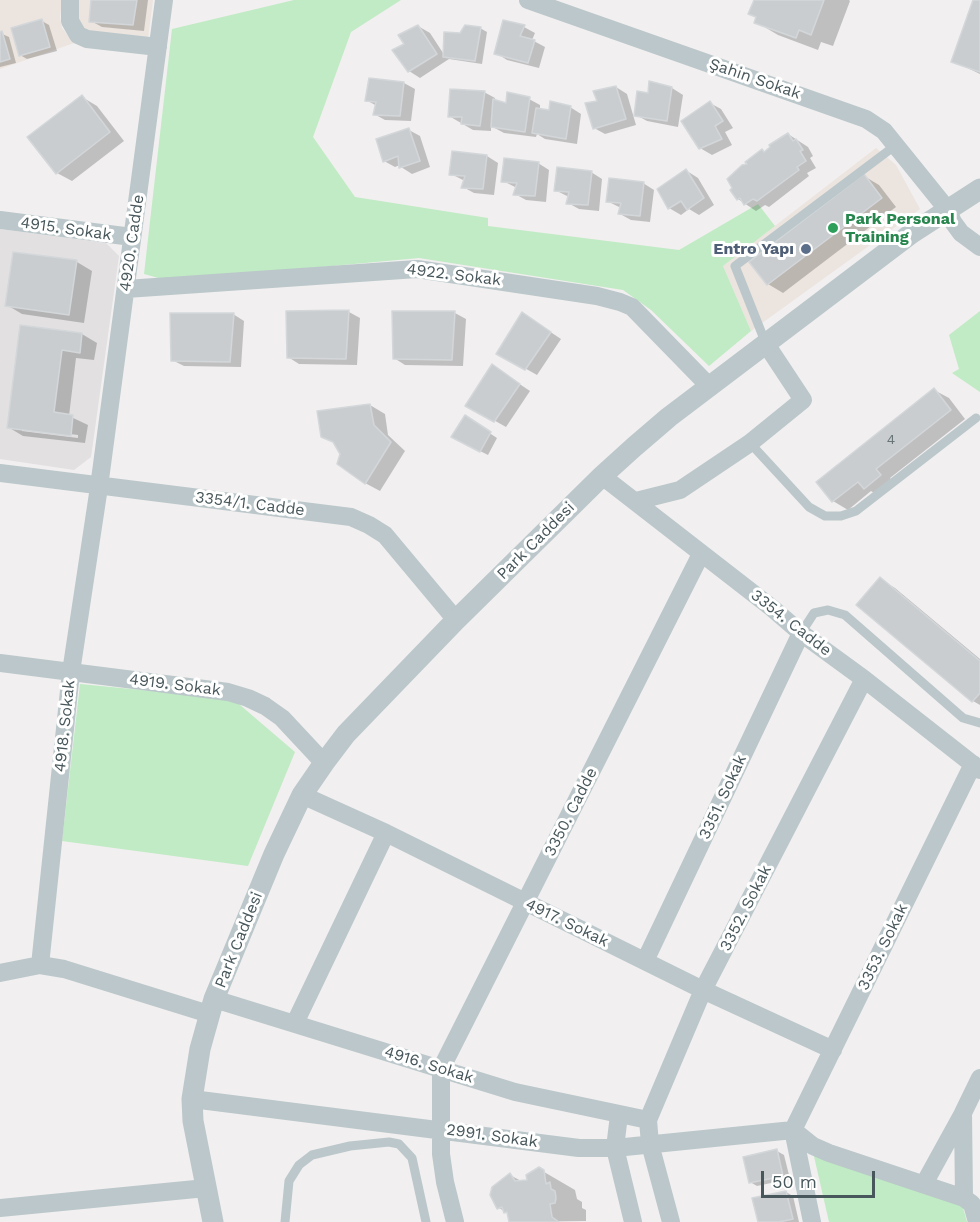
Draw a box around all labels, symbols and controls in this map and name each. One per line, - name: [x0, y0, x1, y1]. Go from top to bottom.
- street label: Şahin Sokak: [707, 54, 803, 104]
- street label: 4920. Cadde: [116, 193, 148, 293]
- place label: Park Personal Training: [845, 209, 955, 247]
- street label: 4915. Sokak: [19, 213, 113, 245]
- marker: Park Personal Training: [826, 221, 840, 235]
- place label: Entro Yapı: [713, 239, 794, 259]
- marker: Entro Yapı: [799, 242, 813, 256]
- street label: 4922. Sokak: [406, 260, 502, 290]
- house number: 4: [887, 432, 895, 448]
- street label: 3354/1. Cadde: [194, 488, 306, 520]
- street label: Park Caddesi: [493, 498, 579, 584]
- street label: 3354. Cadde: [747, 586, 835, 660]
- street label: 4919. Sokak: [128, 670, 222, 700]
- street label: 4918. Sokak: [51, 679, 79, 773]
- street label: 3351. Sokak: [695, 752, 751, 842]
- street label: 3350. Cadde: [541, 765, 601, 859]
- street label: 3352. Sokak: [716, 862, 776, 954]
- street label: Park Caddesi: [211, 889, 267, 991]
- street label: 4917. Sokak: [522, 895, 612, 951]
- street label: 3353. Sokak: [854, 901, 912, 993]
- street label: 4916. Sokak: [382, 1042, 476, 1088]
- street label: 2991. Sokak: [445, 1120, 539, 1152]
- scale bar: [764, 1159, 878, 1197]
- text: 50 m: [772, 1171, 817, 1192]

